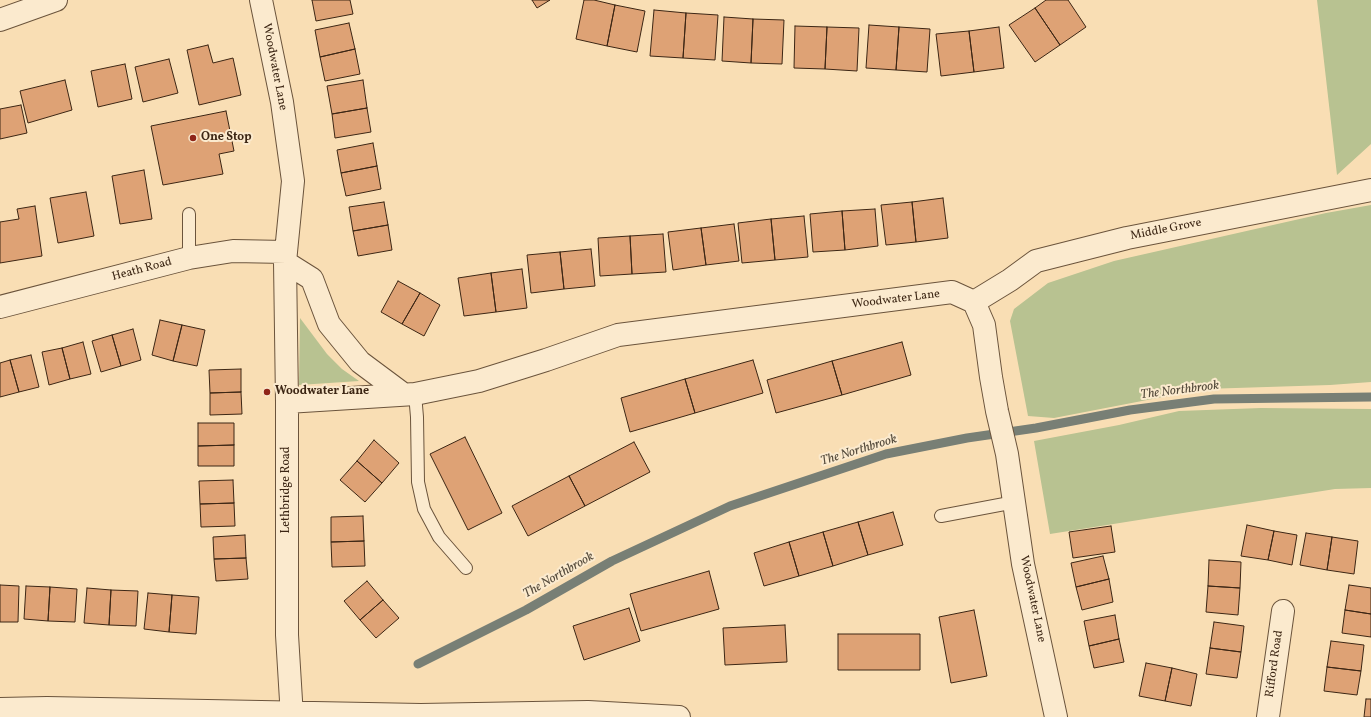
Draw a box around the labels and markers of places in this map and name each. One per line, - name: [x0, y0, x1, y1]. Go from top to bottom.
- place label: One Stop: [201, 131, 252, 145]
- marker: One Stop: [188, 133, 198, 143]
- place label: Woodwater Lane: [275, 385, 369, 399]
- marker: Woodwater Lane: [262, 387, 272, 397]

